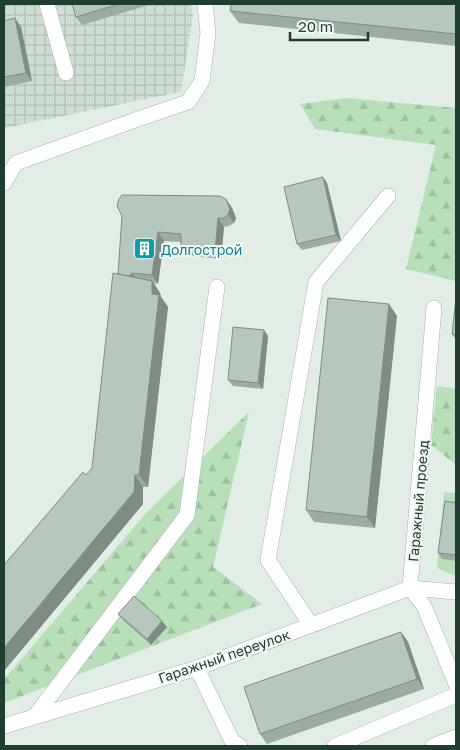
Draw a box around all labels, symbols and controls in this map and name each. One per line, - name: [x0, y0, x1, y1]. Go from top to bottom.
- scale bar: [290, 10, 368, 42]
- text: 20 m: [298, 17, 333, 35]
- building icon: Долгострой: [133, 237, 157, 261]
- place label: Долгострой: [161, 241, 242, 258]
- street label: Гаражный проезд: [404, 439, 432, 563]
- street label: Гаражный переулок: [156, 625, 292, 687]

